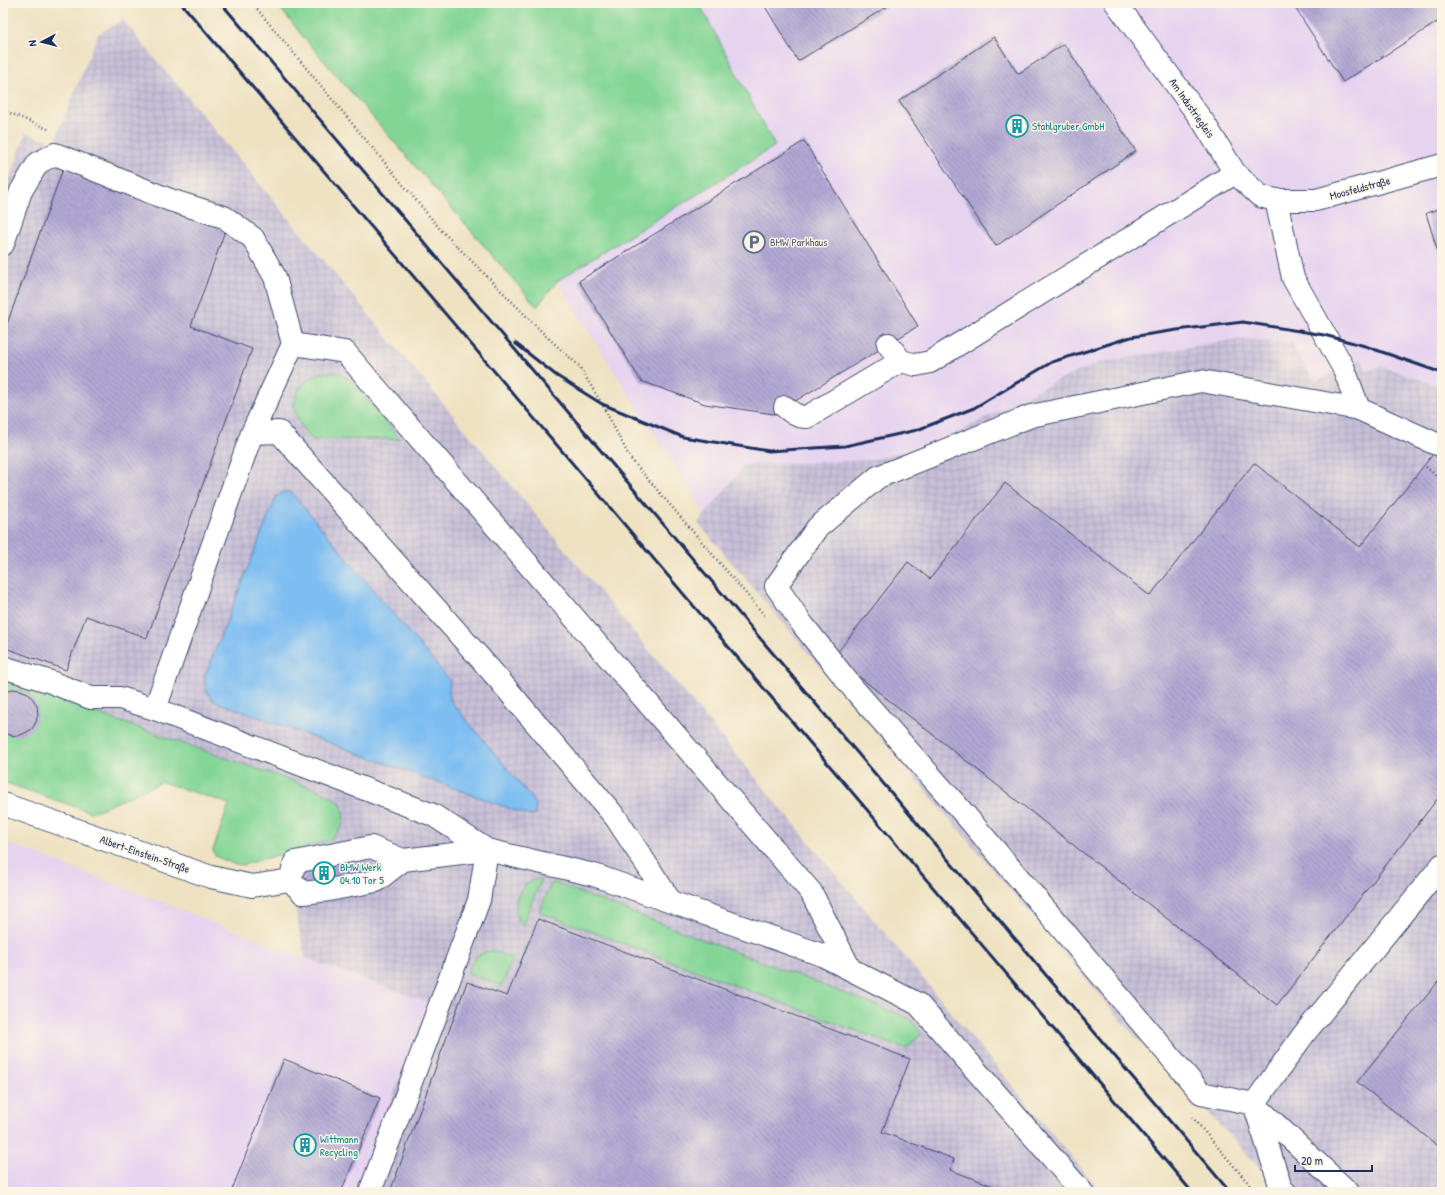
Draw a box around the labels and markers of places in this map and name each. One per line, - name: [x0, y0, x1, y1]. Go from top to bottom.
- building icon: Stahlgruber GmbH: [1004, 113, 1030, 139]
- place label: Stahlgruber GmbH: [1032, 119, 1104, 133]
- parking icon: BMW Parkhaus: [741, 229, 767, 255]
- place label: BMW Parkhaus: [770, 235, 827, 249]
- building icon: BMW Werk 04.10 Tor 5: [311, 860, 337, 886]
- place label: BMW Werk 04.10 Tor 5: [340, 860, 384, 887]
- building icon: Wittmann Recycling: [292, 1132, 318, 1158]
- place label: Wittmann Recycling: [320, 1132, 359, 1159]

